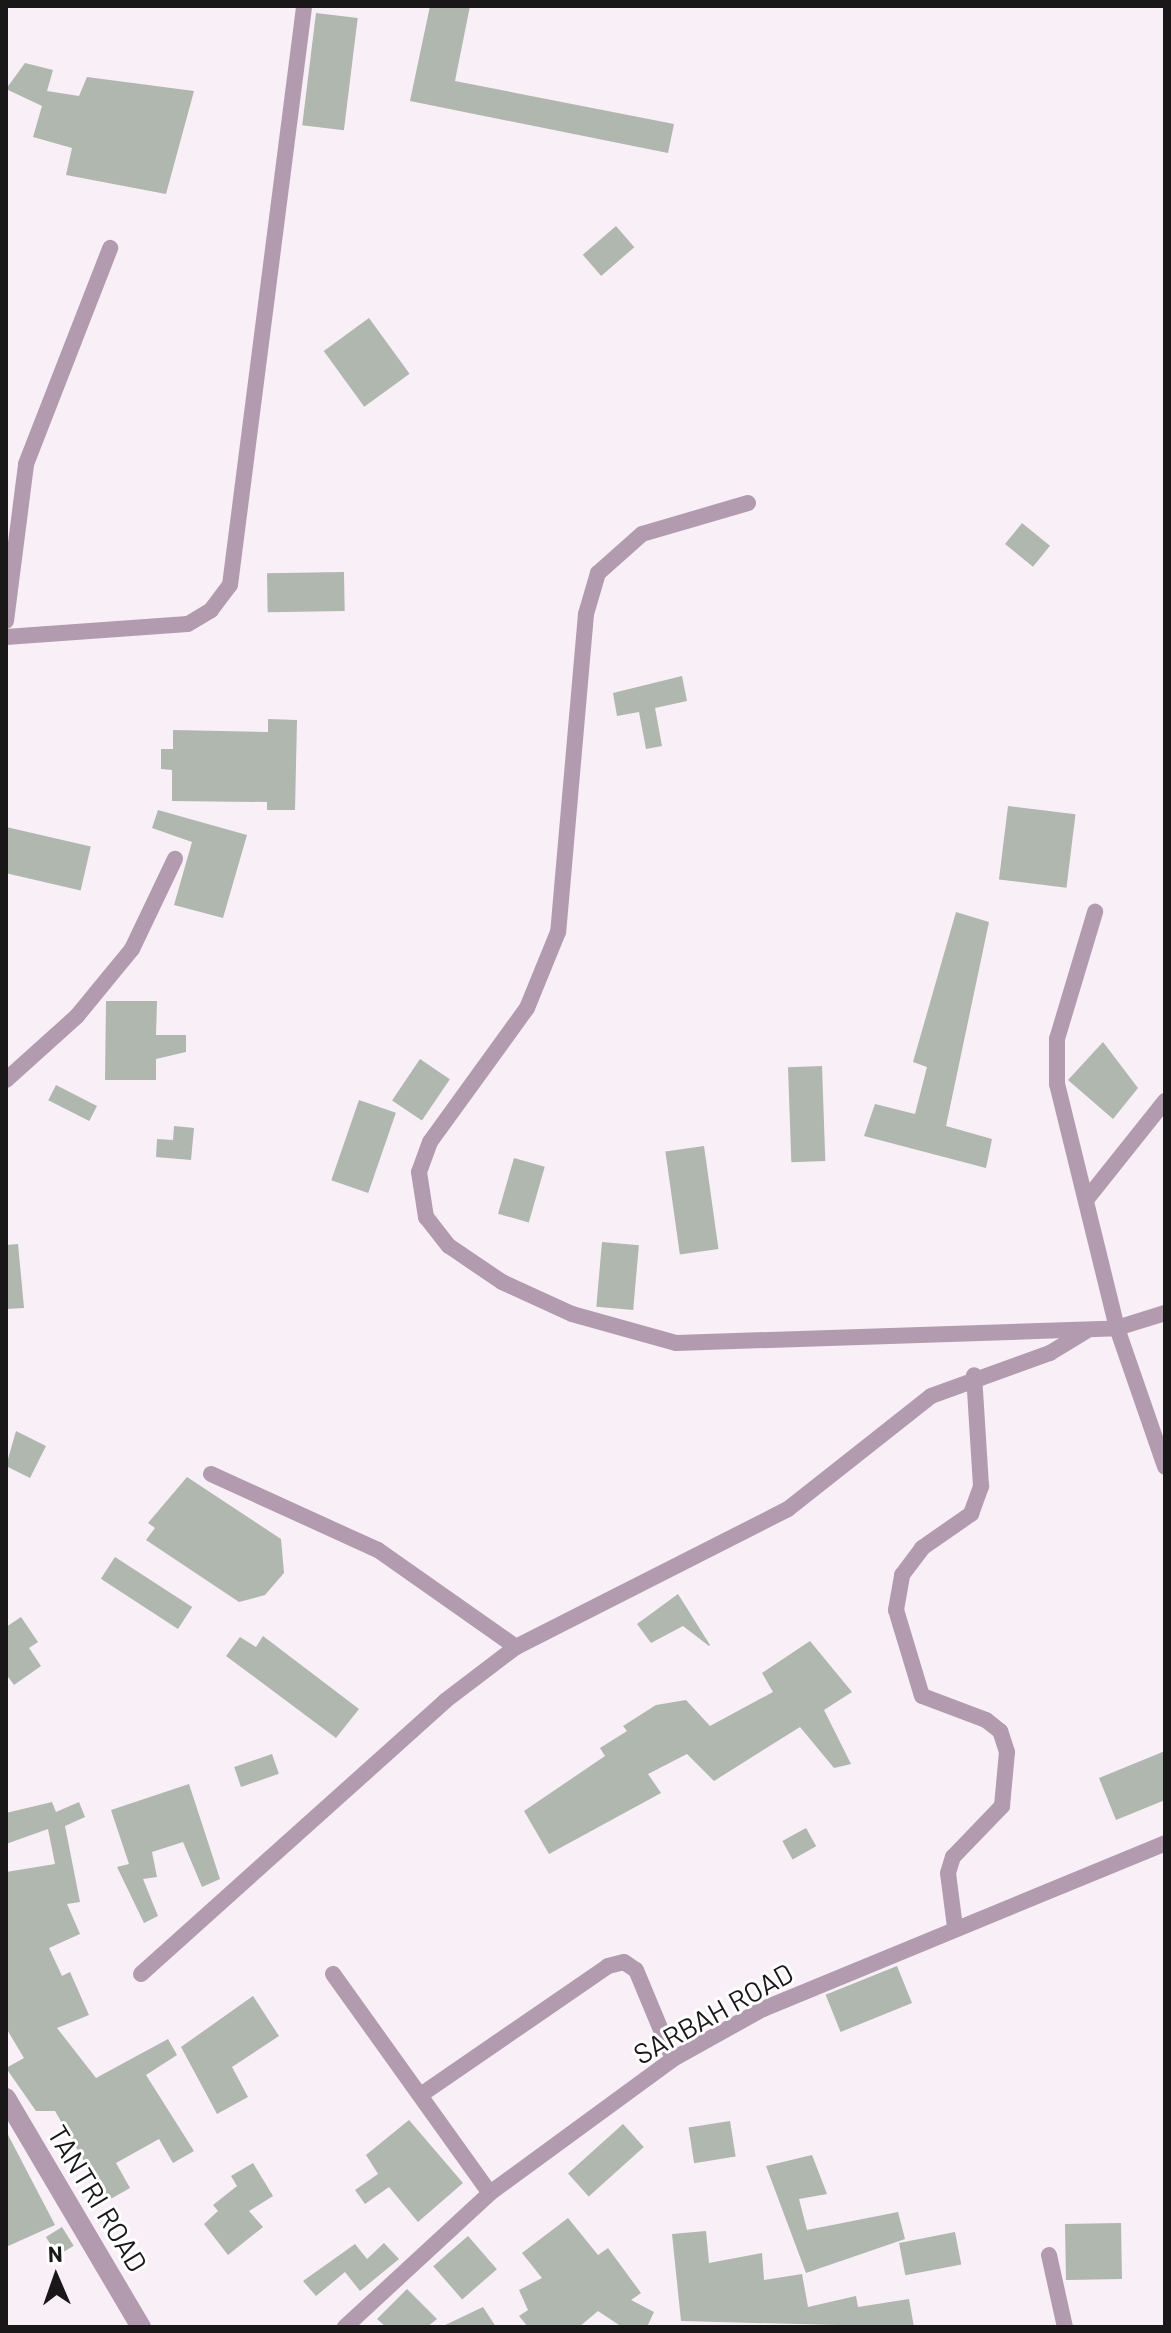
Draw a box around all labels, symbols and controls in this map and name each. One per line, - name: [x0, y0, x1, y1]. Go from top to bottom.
- street label: SARBAH ROAD: [627, 1955, 799, 2071]
- street label: TANTRI ROAD: [41, 2119, 155, 2277]
- north arrow: [16, 2237, 96, 2317]

